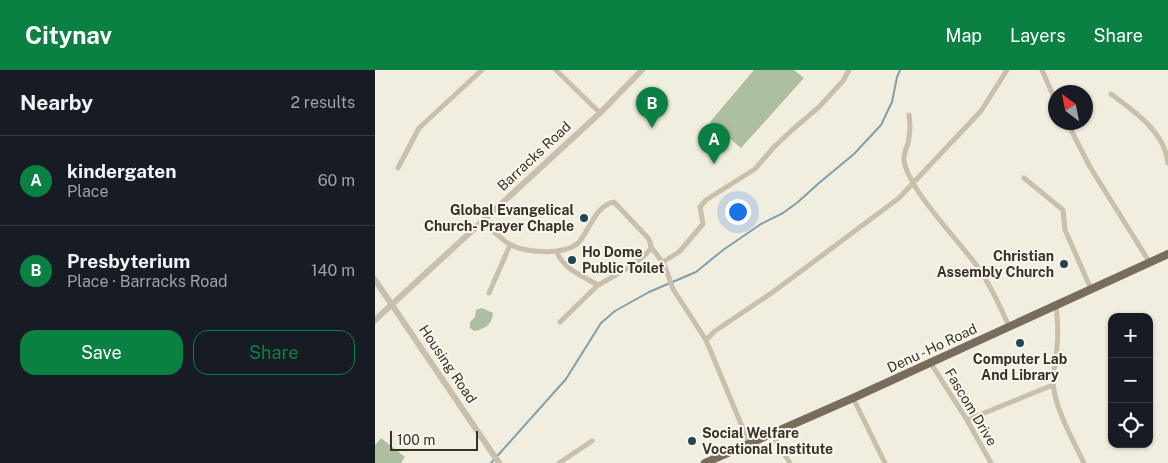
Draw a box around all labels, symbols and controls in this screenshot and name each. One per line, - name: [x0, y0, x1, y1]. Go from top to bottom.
- text: Citynav: [25, 21, 112, 49]
- text: Map: [946, 25, 982, 46]
- text: Layers: [1010, 25, 1066, 46]
- text: Share: [1094, 25, 1143, 46]
- north arrow: [1048, 85, 1093, 130]
- pin: B: [636, 87, 668, 128]
- text: Nearby: [20, 90, 93, 115]
- text: 2 results: [290, 93, 355, 112]
- street label: Barracks Road: [494, 118, 574, 194]
- pin: A: [698, 123, 730, 164]
- text: kindergaten: [67, 160, 177, 182]
- text: A: [30, 171, 42, 190]
- text: 60 m: [318, 171, 355, 190]
- text: Place: [67, 182, 109, 201]
- your location: [725, 199, 751, 225]
- place label: Global Evangelical Church- Prayer Chaple: [424, 202, 574, 234]
- marker: Global Evangelical Church- Prayer Chaple: [578, 212, 590, 224]
- place label: Ho Dome Public Toilet: [582, 244, 664, 276]
- place label: Christian Assembly Church: [937, 248, 1054, 280]
- text: Presbyterium: [67, 250, 190, 272]
- marker: Ho Dome Public Toilet: [566, 254, 578, 266]
- marker: Christian Assembly Church: [1058, 258, 1070, 270]
- text: B: [31, 261, 41, 280]
- text: 140 m: [311, 261, 355, 280]
- text: Place · Barracks Road: [67, 272, 228, 291]
- map controls: [1108, 313, 1153, 448]
- button: +: [1108, 313, 1153, 358]
- street label: Denu - Ho Road: [885, 320, 979, 376]
- street label: Housing Road: [416, 322, 480, 406]
- button: Save: [20, 330, 183, 375]
- button: Share: [193, 330, 355, 375]
- marker: Computer Lab And Library: [1014, 337, 1026, 349]
- place label: Computer Lab And Library: [973, 351, 1067, 383]
- button: −: [1108, 358, 1153, 403]
- street label: Fascom Drive: [942, 365, 1000, 449]
- button: locate: [1108, 403, 1153, 448]
- place label: Social Welfare Vocational Institute: [702, 425, 833, 457]
- scale bar: [390, 428, 477, 451]
- text: 100 m: [397, 432, 435, 448]
- marker: Social Welfare Vocational Institute: [686, 435, 698, 447]

